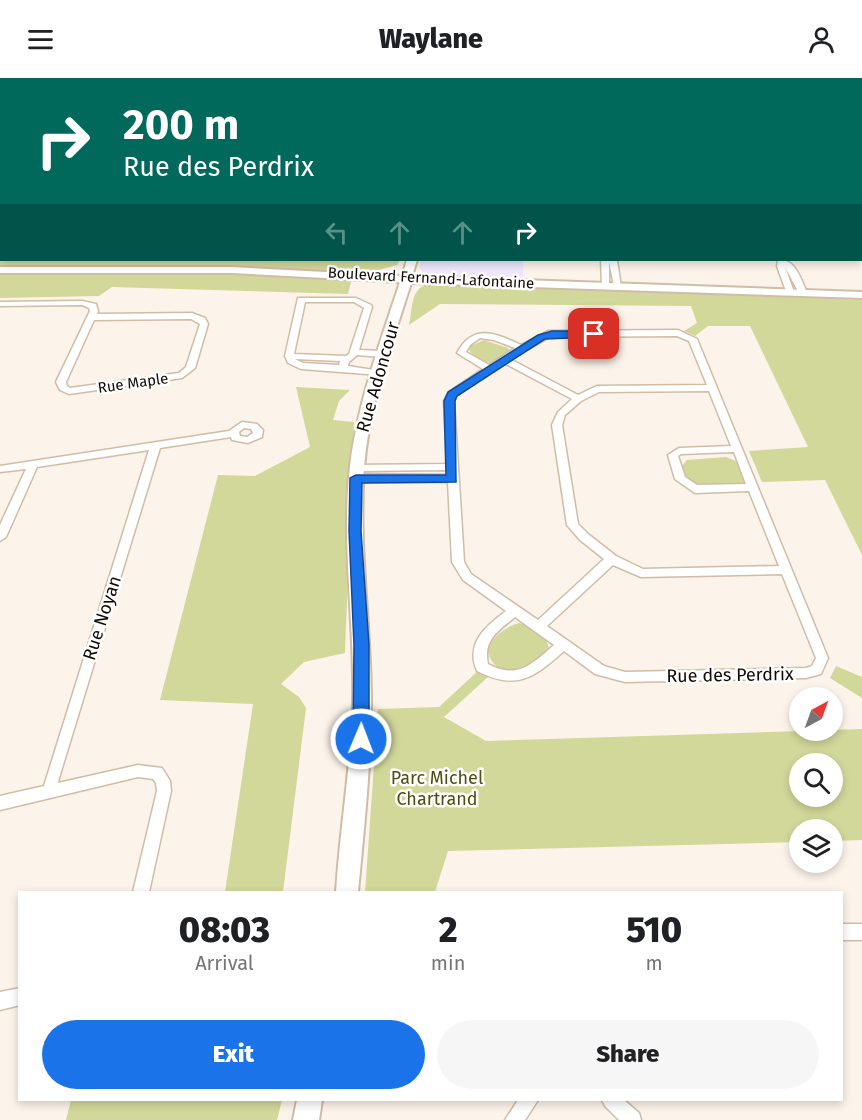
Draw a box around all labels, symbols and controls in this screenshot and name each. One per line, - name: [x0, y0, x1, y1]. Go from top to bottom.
- icon: menu: [24, 23, 57, 56]
- text: Waylane: [379, 23, 483, 55]
- icon: person: [805, 23, 838, 56]
- text: 200 m: [123, 100, 239, 150]
- icon: right: [24, 102, 102, 180]
- text: Rue des Perdrix: [123, 151, 314, 183]
- icon: left: [320, 216, 353, 249]
- icon: ahead: [383, 216, 416, 249]
- icon: ahead: [446, 216, 479, 249]
- icon: right: [509, 216, 542, 249]
- street label: Boulevard Fernand-Lafontaine: [327, 264, 535, 292]
- pin: [568, 308, 619, 359]
- icon: arrive: [577, 317, 610, 350]
- street label: Rue Adoncour: [352, 319, 404, 435]
- street label: Rue Maple: [96, 369, 170, 397]
- street label: Rue Noyan: [78, 573, 126, 663]
- street label: Rue des Perdrix: [666, 663, 794, 687]
- north arrow: [789, 687, 843, 741]
- map controls: [789, 687, 843, 873]
- position arrow: [329, 707, 393, 771]
- button: search: [789, 753, 843, 807]
- park label: Parc Michel Chartrand: [391, 767, 483, 810]
- button: layers: [789, 819, 843, 873]
- text: 08:03: [179, 908, 270, 952]
- text: 2: [439, 908, 458, 952]
- text: 510: [626, 908, 682, 952]
- text: Arrival: [195, 951, 254, 975]
- text: min: [431, 951, 465, 975]
- text: m: [646, 951, 663, 975]
- button: Exit: [42, 1020, 425, 1089]
- button: Share: [437, 1020, 819, 1089]

